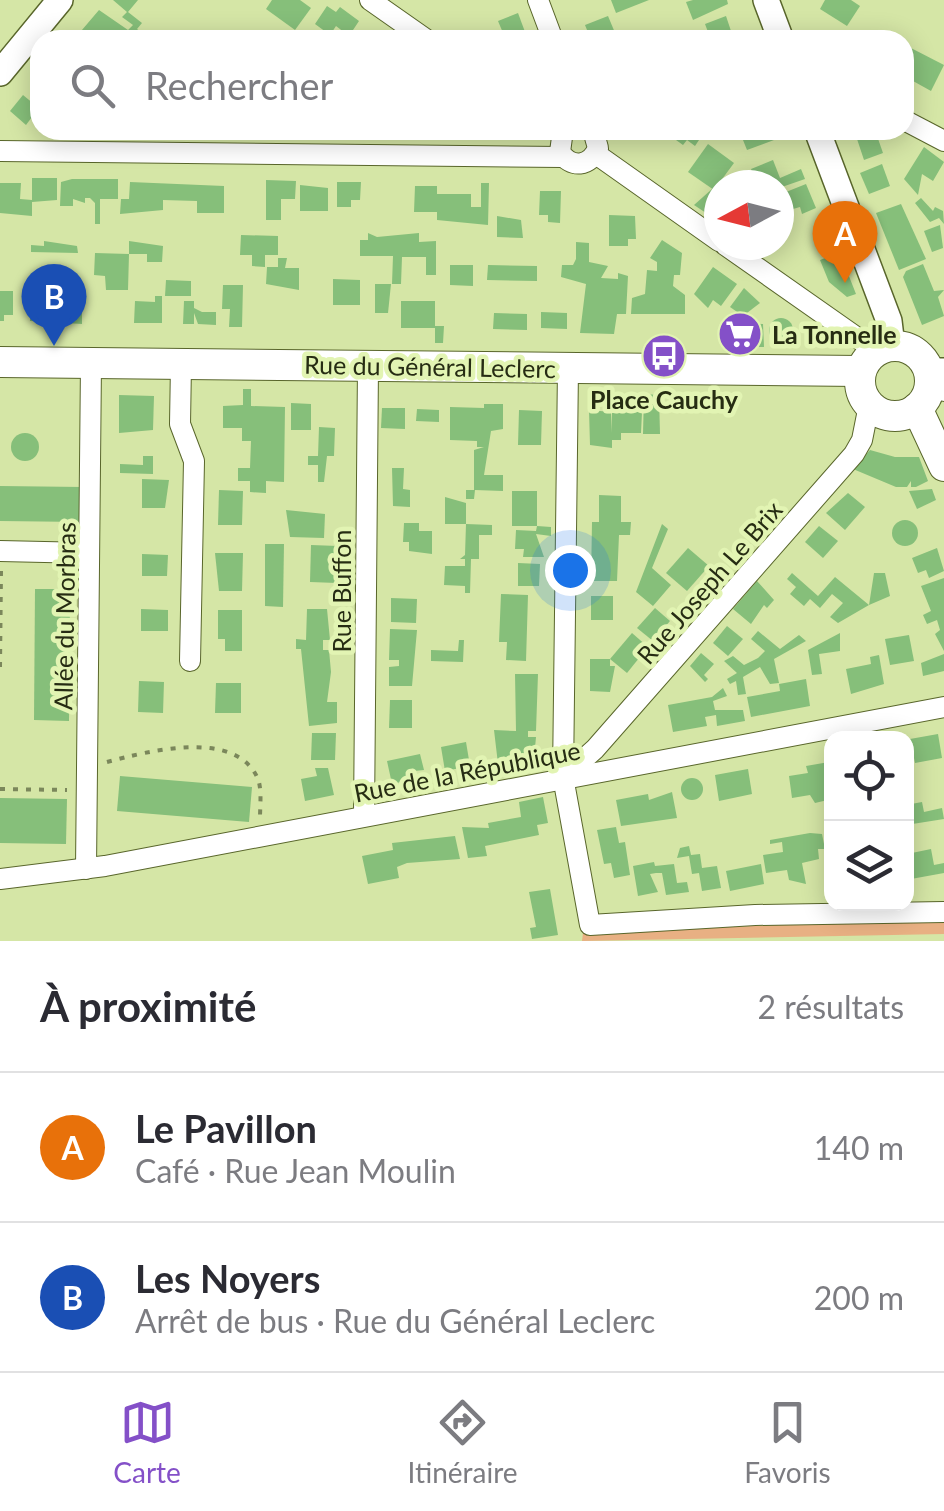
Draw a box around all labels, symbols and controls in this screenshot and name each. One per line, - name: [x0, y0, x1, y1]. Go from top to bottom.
- search box: [30, 30, 914, 140]
- icon: search: [65, 58, 120, 113]
- text: Rechercher: [145, 62, 333, 108]
- north arrow: [704, 170, 794, 260]
- pin: A: [812, 200, 878, 283]
- pin: B: [22, 264, 86, 346]
- supermarket icon: La Tonnelle: [717, 311, 763, 357]
- place label: La Tonnelle: [772, 319, 897, 349]
- bus stop icon: Place Cauchy: [641, 333, 687, 379]
- street label: Rue du Général Leclerc: [304, 349, 556, 383]
- place label: Place Cauchy: [590, 384, 739, 414]
- street label: Rue Joseph Le Brix: [630, 494, 788, 669]
- street label: Allée du Morbras: [47, 522, 81, 710]
- street label: Rue Buffon: [326, 530, 356, 652]
- your location: [545, 545, 596, 596]
- map controls: [824, 731, 914, 911]
- button: locate: [824, 731, 914, 821]
- street label: Rue de la République: [351, 734, 583, 808]
- button: layers: [824, 821, 914, 911]
- text: À proximité: [40, 981, 256, 1031]
- text: 2 résultats: [758, 987, 904, 1026]
- text: Le Pavillon: [135, 1105, 317, 1151]
- text: A: [61, 1128, 84, 1167]
- text: 140 m: [814, 1128, 904, 1167]
- text: Café · Rue Jean Moulin: [135, 1151, 456, 1190]
- text: Les Noyers: [135, 1255, 320, 1301]
- text: B: [62, 1278, 83, 1317]
- text: 200 m: [814, 1278, 904, 1317]
- text: Arrêt de bus · Rue du Général Leclerc: [135, 1301, 655, 1340]
- tab: Carte: [113, 1395, 181, 1489]
- tab: Itinéraire: [408, 1395, 518, 1489]
- tab: Favoris: [744, 1395, 831, 1489]

